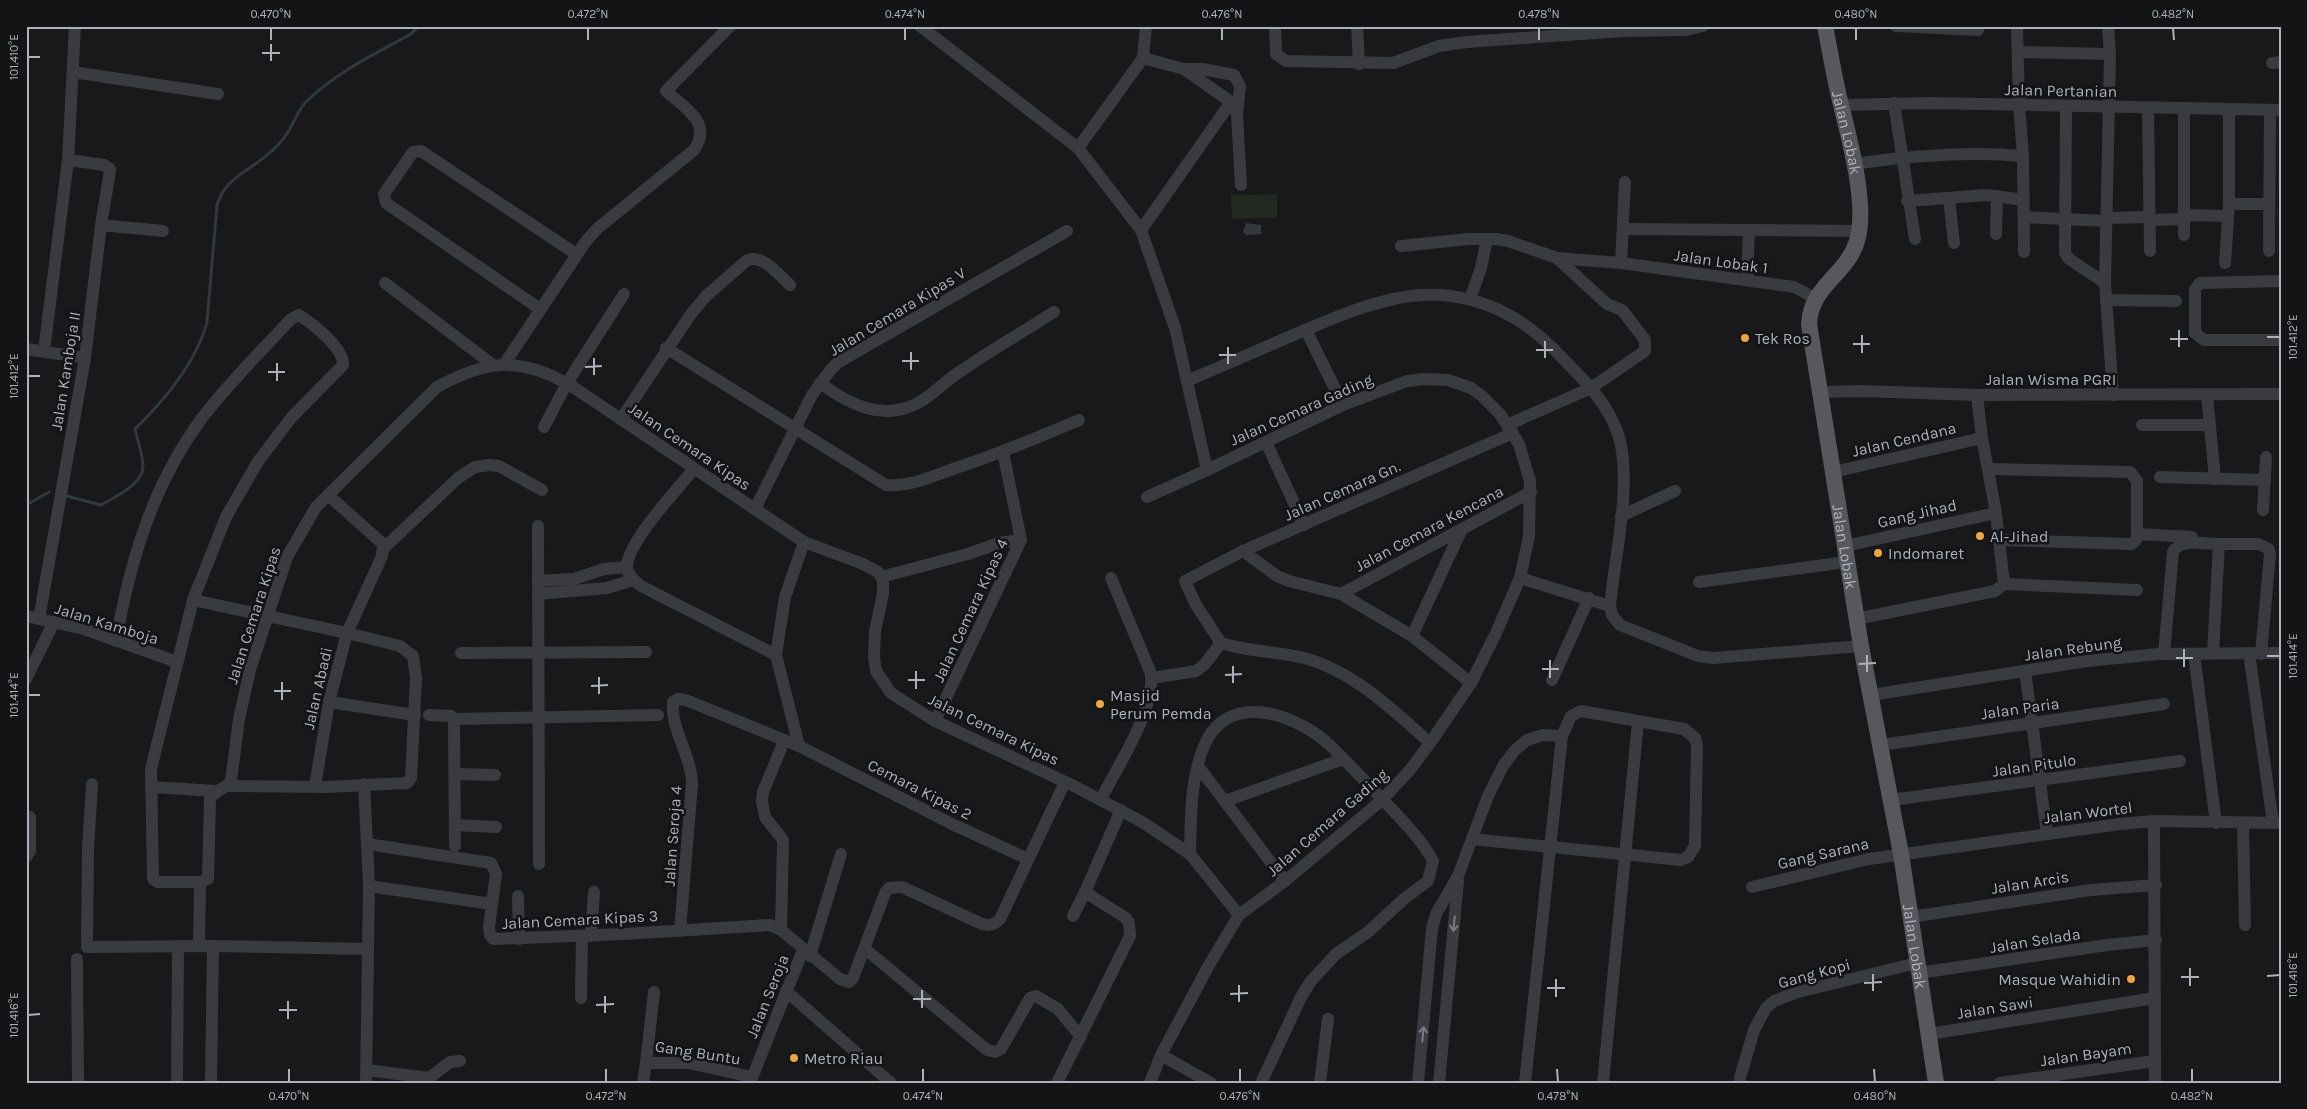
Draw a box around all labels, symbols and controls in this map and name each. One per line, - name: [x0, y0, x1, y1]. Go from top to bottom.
- text: 0.470°N: [250, 7, 292, 21]
- text: 0.472°N: [568, 7, 608, 21]
- text: 0.474°N: [885, 7, 925, 21]
- text: 0.476°N: [1202, 7, 1242, 21]
- text: 0.478°N: [1518, 7, 1560, 21]
- text: 0.480°N: [1835, 7, 1877, 21]
- text: 0.482°N: [2152, 7, 2194, 21]
- text: 101.410°E: [7, 34, 21, 80]
- street label: Jalan Pertanian: [2005, 80, 2117, 101]
- street label: Jalan Lobak: [1828, 89, 1865, 176]
- street label: Jalan Lobak 1: [1673, 246, 1769, 277]
- street label: Jalan Cemara Kipas V: [825, 263, 969, 360]
- street label: Jalan Kamboja II: [47, 310, 84, 432]
- text: 101.412°E: [2286, 314, 2300, 360]
- place label: Tek Ros: [1755, 329, 1810, 348]
- marker: Tek Ros: [1739, 332, 1751, 344]
- text: 101.412°E: [7, 353, 21, 399]
- street label: Jalan Cemara Gading: [1227, 369, 1376, 450]
- street label: Jalan Wisma PGRI: [1986, 370, 2116, 389]
- street label: Jalan Cemara Kipas: [625, 398, 754, 494]
- street label: Jalan Cendana: [1850, 418, 1958, 461]
- street label: Jalan Cemara Gn.: [1281, 456, 1403, 525]
- street label: Jalan Cemara Kencana: [1352, 481, 1507, 576]
- street label: Gang Jihad: [1876, 495, 1959, 532]
- street label: Jalan Lobak: [1828, 503, 1861, 591]
- place label: Al-Jihad: [1990, 527, 2048, 546]
- marker: Al-Jihad: [1974, 530, 1986, 542]
- street label: Jalan Cemara Kipas 4: [929, 535, 1012, 685]
- street label: Jalan Cemara Kipas: [222, 544, 285, 686]
- place label: Indomaret: [1888, 544, 1964, 563]
- marker: Indomaret: [1872, 547, 1884, 559]
- street label: Jalan Kamboja: [53, 599, 161, 648]
- street label: Jalan Rebung: [2023, 632, 2123, 665]
- text: 101.414°E: [2286, 633, 2300, 679]
- street label: Jalan Abadi: [299, 645, 336, 731]
- text: 101.414°E: [7, 672, 21, 718]
- place label: Masjid Perum Pemda: [1110, 686, 1212, 723]
- street label: Jalan Cemara Kipas: [925, 690, 1062, 769]
- street label: Jalan Paria: [1980, 694, 2061, 723]
- marker: Masjid Perum Pemda: [1094, 698, 1106, 710]
- street label: Jalan Pitulo: [1991, 750, 2077, 781]
- street label: Cemara Kipas 2: [865, 755, 975, 824]
- street label: Jalan Cemara Gading: [1263, 765, 1392, 880]
- street label: Jalan Seroja 4: [659, 785, 686, 887]
- street label: Jalan Wortel: [2043, 798, 2133, 827]
- street label: Gang Sarana: [1776, 834, 1871, 873]
- street label: Jalan Arcis: [1990, 867, 2070, 898]
- street label: Jalan Lobak: [1899, 903, 1930, 990]
- street label: Jalan Cemara Kipas 3: [501, 906, 659, 933]
- one-way arrow: [1449, 916, 1459, 932]
- street label: Jalan Selada: [1988, 924, 2082, 957]
- street label: Jalan Seroja: [742, 952, 793, 1041]
- text: 101.416°E: [2286, 952, 2300, 998]
- street label: Gang Kopi: [1776, 955, 1852, 992]
- place label: Masque Wahidin: [1998, 970, 2121, 989]
- marker: Masque Wahidin: [2125, 973, 2137, 985]
- text: 101.416°E: [7, 992, 21, 1038]
- street label: Jalan Sawi: [1956, 992, 2035, 1023]
- one-way arrow: [1418, 1026, 1427, 1042]
- street label: Gang Buntu: [654, 1036, 742, 1069]
- street label: Jalan Bayam: [2039, 1039, 2133, 1070]
- place label: Metro Riau: [804, 1049, 883, 1068]
- marker: Metro Riau: [788, 1052, 800, 1064]
- text: 0.470°N: [268, 1089, 310, 1103]
- text: 0.472°N: [586, 1089, 626, 1103]
- text: 0.474°N: [903, 1089, 943, 1103]
- text: 0.476°N: [1220, 1089, 1260, 1103]
- text: 0.478°N: [1537, 1089, 1579, 1103]
- text: 0.480°N: [1854, 1089, 1896, 1103]
- text: 0.482°N: [2171, 1089, 2213, 1103]

